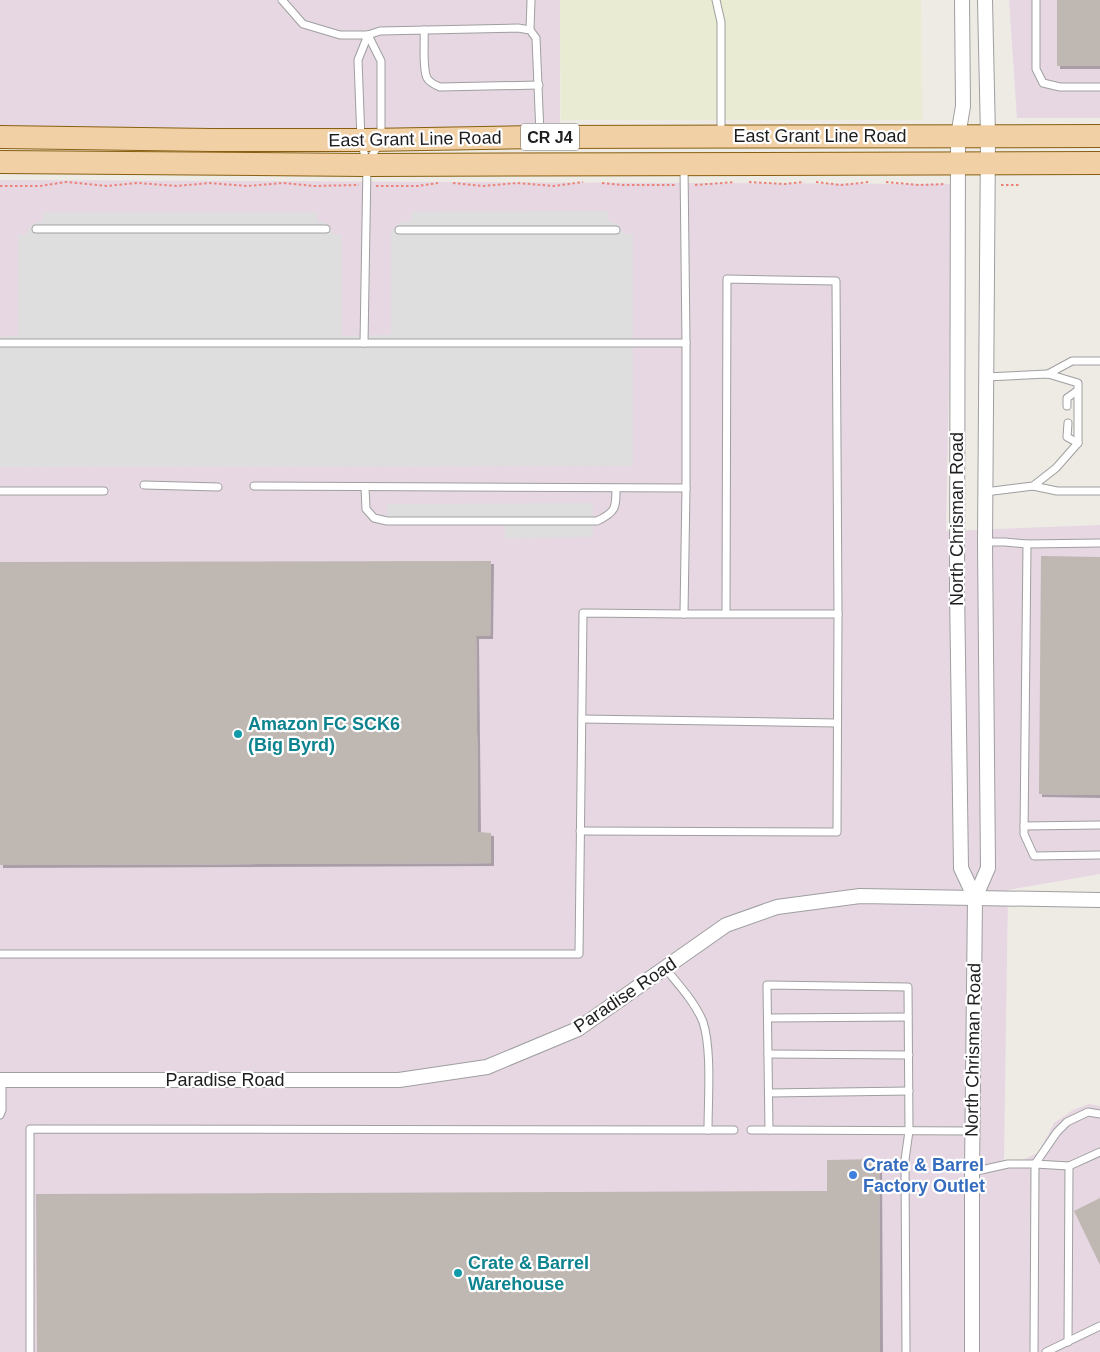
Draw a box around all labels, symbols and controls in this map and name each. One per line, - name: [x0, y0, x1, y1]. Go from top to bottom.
- road number: CR J4: [521, 124, 579, 150]
- street label: East Grant Line Road: [733, 126, 907, 146]
- street label: East Grant Line Road: [328, 127, 502, 151]
- street label: North Chrisman Road: [947, 432, 967, 606]
- place label: Amazon FC SCK6 (Big Byrd): [248, 714, 400, 755]
- marker: Amazon FC SCK6 (Big Byrd): [232, 728, 244, 740]
- street label: Paradise Road: [570, 953, 680, 1037]
- street label: North Chrisman Road: [961, 963, 985, 1137]
- street label: Paradise Road: [165, 1070, 285, 1090]
- place label: Crate & Barrel Factory Outlet: [863, 1155, 985, 1196]
- marker: Crate & Barrel Factory Outlet: [847, 1169, 859, 1181]
- place label: Crate & Barrel Warehouse: [468, 1253, 589, 1294]
- marker: Crate & Barrel Warehouse: [452, 1267, 464, 1279]

